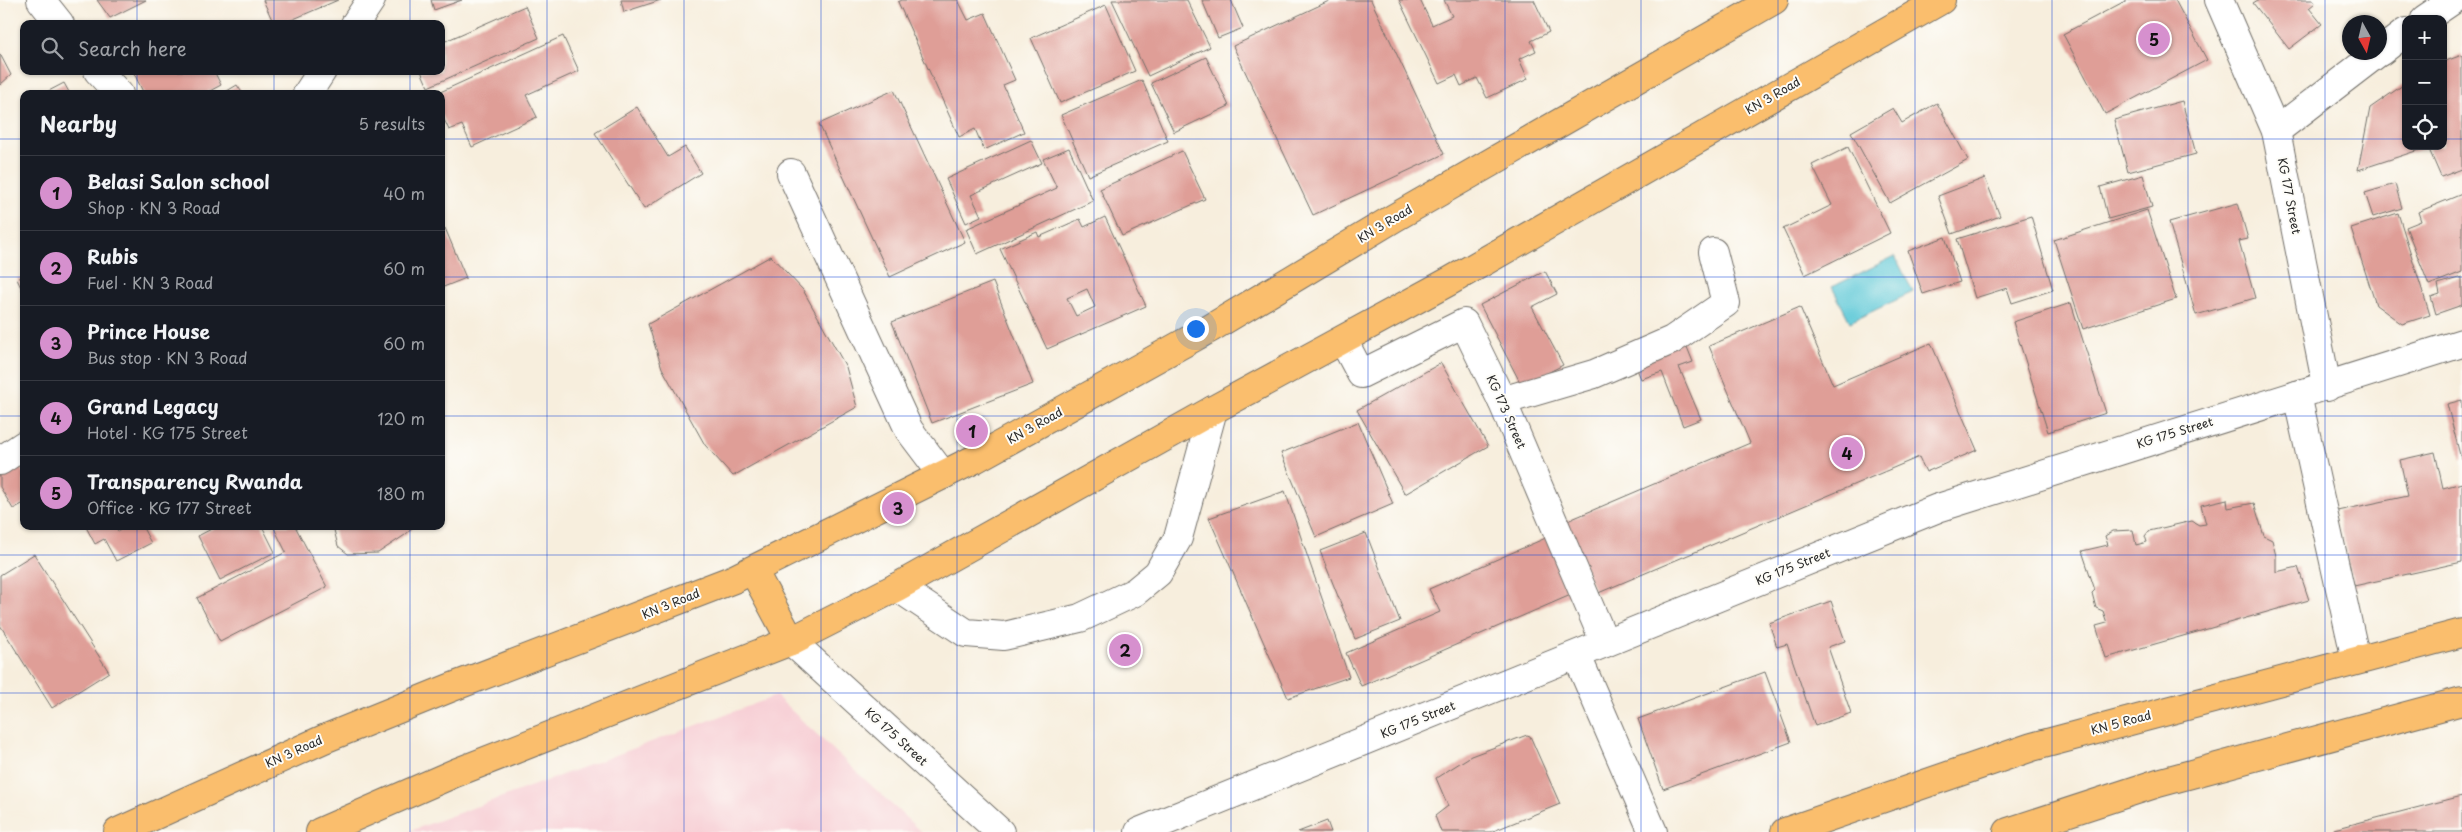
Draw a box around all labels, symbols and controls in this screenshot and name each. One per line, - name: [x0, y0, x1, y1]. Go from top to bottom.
- north arrow: [2342, 15, 2387, 60]
- map controls: [2402, 15, 2447, 150]
- button: +: [2402, 15, 2447, 60]
- search box: [20, 20, 445, 75]
- pin: 5: [2138, 20, 2170, 58]
- icon: search: [38, 34, 66, 62]
- text: Search here: [78, 34, 187, 62]
- button: −: [2402, 60, 2447, 105]
- street label: KN 3 Road: [1742, 72, 1803, 118]
- button: locate: [2402, 105, 2447, 150]
- text: Nearby: [40, 107, 117, 139]
- text: 5 results: [358, 111, 425, 135]
- street label: KG 177 Street: [2274, 156, 2306, 236]
- text: Belasi Salon school: [87, 167, 270, 195]
- text: 1: [52, 181, 60, 205]
- text: 40 m: [383, 181, 425, 205]
- text: Shop · KN 3 Road: [87, 195, 221, 219]
- street label: KN 3 Road: [1354, 200, 1415, 247]
- text: Rubis: [87, 242, 138, 270]
- text: 2: [50, 256, 62, 280]
- text: 60 m: [383, 256, 425, 280]
- text: Fuel · KN 3 Road: [87, 270, 213, 294]
- your location: [1183, 316, 1209, 342]
- text: Prince House: [87, 317, 210, 345]
- text: 3: [51, 331, 61, 355]
- text: 60 m: [383, 331, 425, 355]
- text: Bus stop · KN 3 Road: [87, 345, 248, 369]
- street label: KG 173 Street: [1483, 372, 1531, 451]
- text: Grand Legacy: [87, 392, 219, 420]
- street label: KN 3 Road: [1003, 402, 1066, 448]
- text: 4: [51, 406, 61, 430]
- text: 120 m: [378, 406, 425, 430]
- pin: 1: [956, 412, 988, 450]
- street label: KG 175 Street: [2134, 412, 2215, 452]
- text: Hotel · KG 175 Street: [87, 420, 248, 444]
- pin: 4: [1831, 434, 1863, 472]
- text: Transparency Rwanda: [87, 467, 303, 495]
- text: 5: [51, 481, 61, 505]
- text: 180 m: [377, 481, 425, 505]
- pin: 3: [882, 489, 914, 527]
- text: Office · KG 177 Street: [87, 495, 251, 519]
- street label: KG 175 Street: [1753, 543, 1833, 589]
- street label: KN 3 Road: [639, 583, 702, 623]
- pin: 2: [1109, 631, 1141, 669]
- street label: KG 175 Street: [1378, 696, 1458, 742]
- street label: KG 175 Street: [861, 703, 932, 770]
- street label: KN 5 Road: [2089, 705, 2153, 739]
- street label: KN 3 Road: [262, 730, 325, 772]

